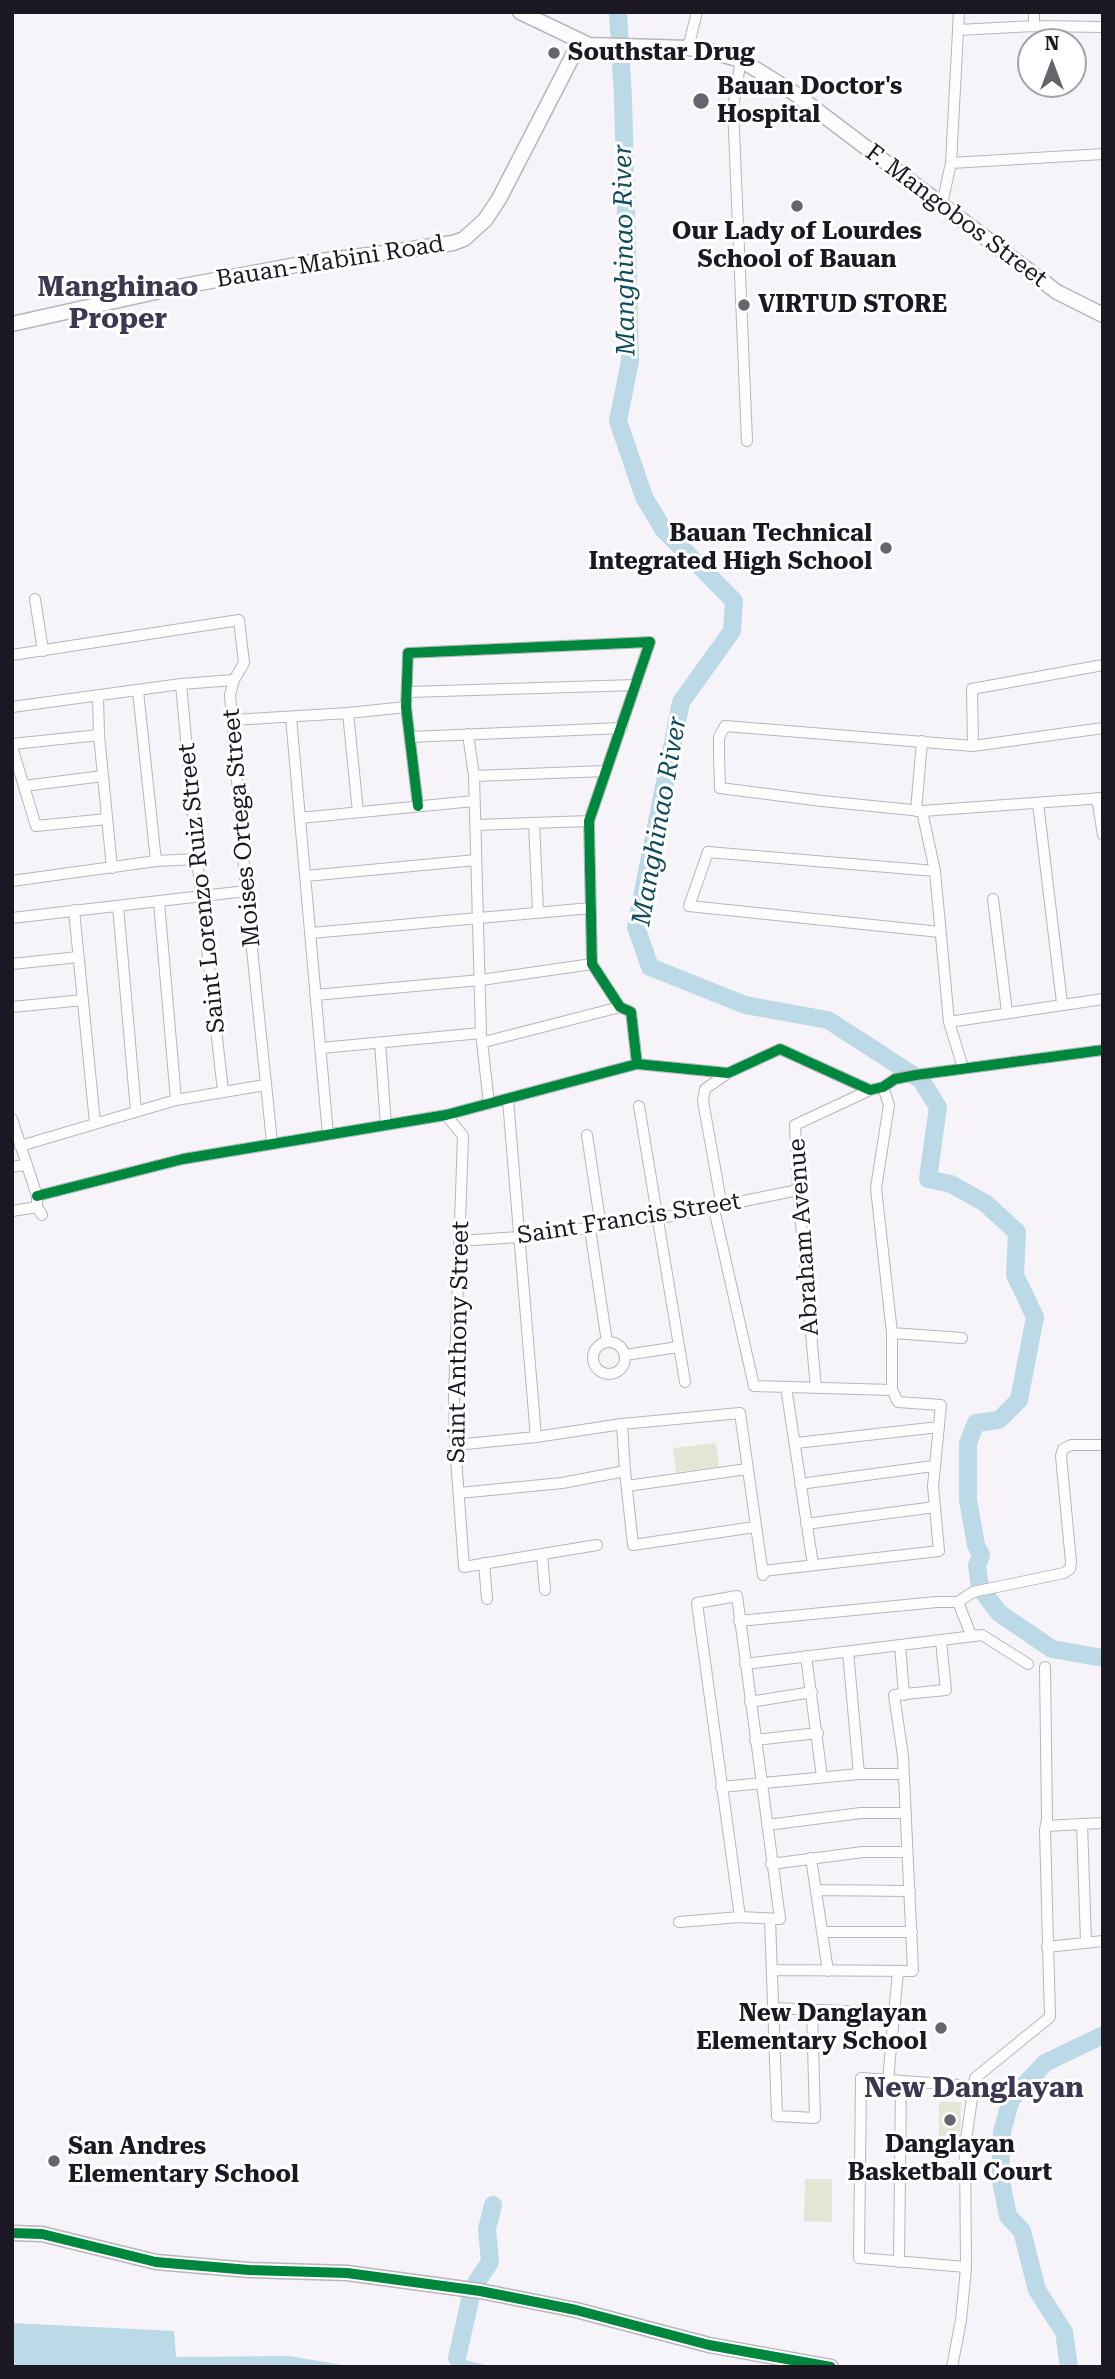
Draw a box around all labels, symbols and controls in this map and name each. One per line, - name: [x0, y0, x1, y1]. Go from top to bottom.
- north arrow: [1017, 28, 1087, 98]
- text: N: [1045, 32, 1059, 55]
- place label: Southstar Drug: [568, 39, 755, 67]
- marker: Southstar Drug: [546, 45, 562, 61]
- place label: Bauan Doctor's Hospital: [717, 73, 902, 129]
- marker: Bauan Doctor's Hospital: [691, 91, 711, 111]
- street label: F. Mangobos Street: [860, 138, 1052, 294]
- water label: Manghinao River: [608, 144, 642, 356]
- marker: Our Lady of Lourdes School of Bauan: [789, 198, 805, 214]
- place label: Our Lady of Lourdes School of Bauan: [672, 218, 922, 274]
- street label: Bauan-Mabini Road: [214, 230, 446, 294]
- district label: Manghinao Proper: [38, 271, 198, 337]
- place label: VIRTUD STORE: [758, 291, 947, 319]
- marker: VIRTUD STORE: [736, 297, 752, 313]
- place label: Bauan Technical Integrated High School: [589, 520, 872, 576]
- marker: Bauan Technical Integrated High School: [878, 540, 894, 556]
- street label: Moises Ortega Street: [217, 708, 267, 948]
- water label: Manghinao River: [626, 714, 694, 928]
- street label: Saint Lorenzo Ruiz Street: [172, 742, 232, 1034]
- street label: Abraham Avenue: [783, 1137, 825, 1337]
- street label: Saint Francis Street: [515, 1187, 743, 1251]
- street label: Saint Anthony Street: [442, 1221, 476, 1463]
- place label: New Danglayan Elementary School: [696, 2000, 927, 2056]
- marker: New Danglayan Elementary School: [933, 2020, 949, 2036]
- district label: New Danglayan: [864, 2072, 1084, 2106]
- marker: Danglayan Basketball Court: [942, 2112, 958, 2128]
- place label: Danglayan Basketball Court: [848, 2131, 1052, 2187]
- place label: San Andres Elementary School: [68, 2133, 299, 2189]
- marker: San Andres Elementary School: [46, 2153, 62, 2169]

